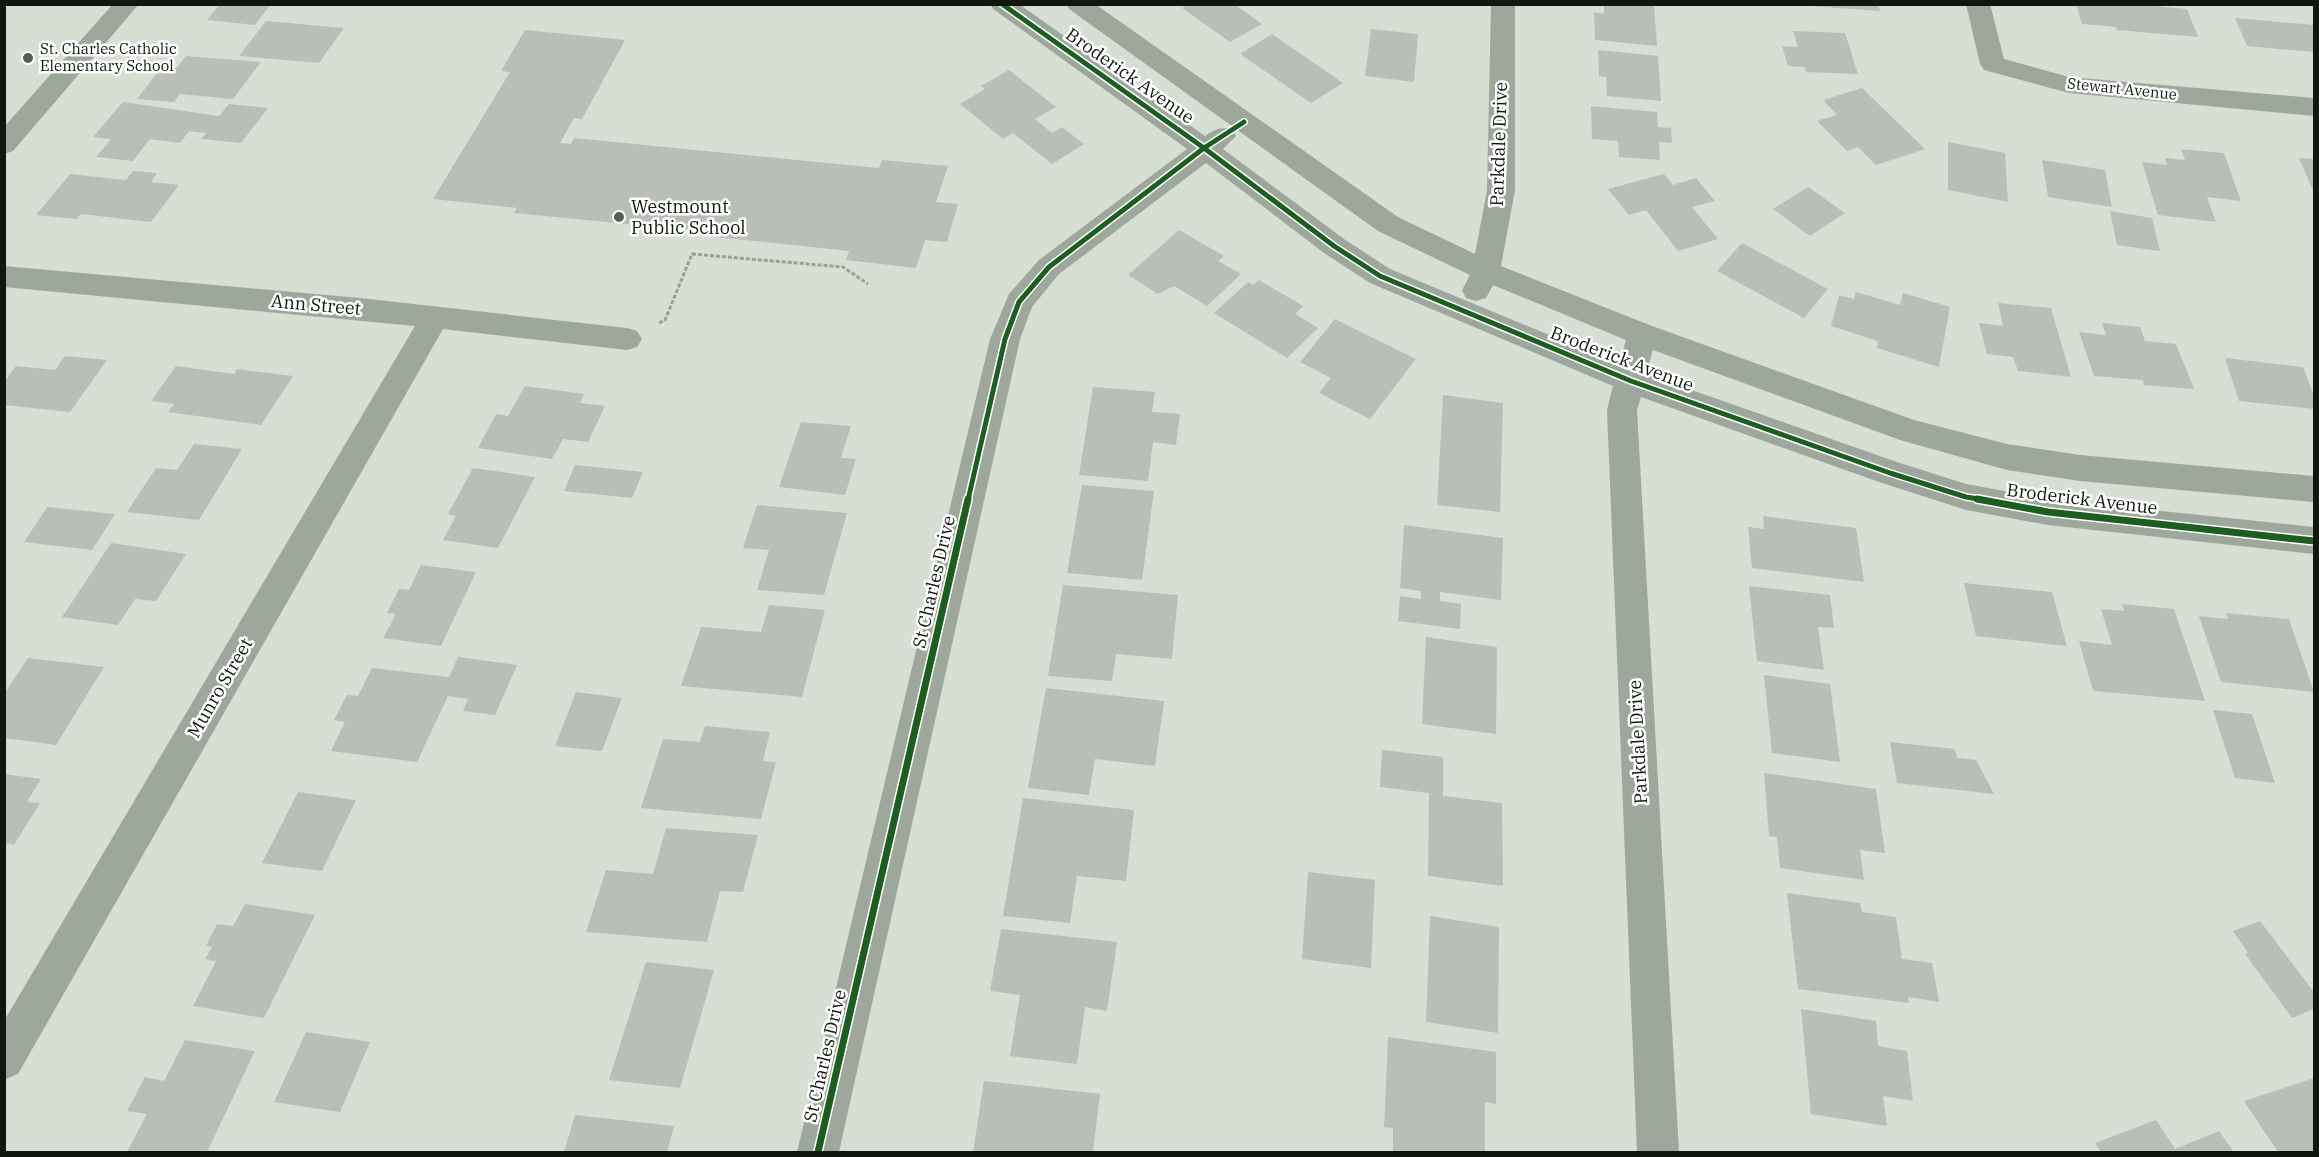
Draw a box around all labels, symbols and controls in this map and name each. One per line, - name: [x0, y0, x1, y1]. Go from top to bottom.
- street label: Broderick Avenue: [1061, 23, 1199, 129]
- place label: St. Charles Catholic Elementary School: [40, 39, 177, 75]
- marker: St. Charles Catholic Elementary School: [21, 51, 35, 65]
- street label: Stewart Avenue: [2066, 73, 2178, 104]
- street label: Parkdale Drive: [1485, 81, 1512, 207]
- place label: Westmount Public School: [631, 195, 746, 239]
- marker: Westmount Public School: [612, 210, 626, 224]
- street label: Ann Street: [270, 289, 362, 320]
- street label: Broderick Avenue: [1547, 321, 1697, 396]
- street label: Broderick Avenue: [2005, 478, 2159, 519]
- street label: St Charles Drive: [907, 513, 960, 650]
- street label: Munro Street: [182, 634, 257, 742]
- street label: Parkdale Drive: [1623, 679, 1652, 805]
- street label: St Charles Drive: [798, 987, 851, 1124]

